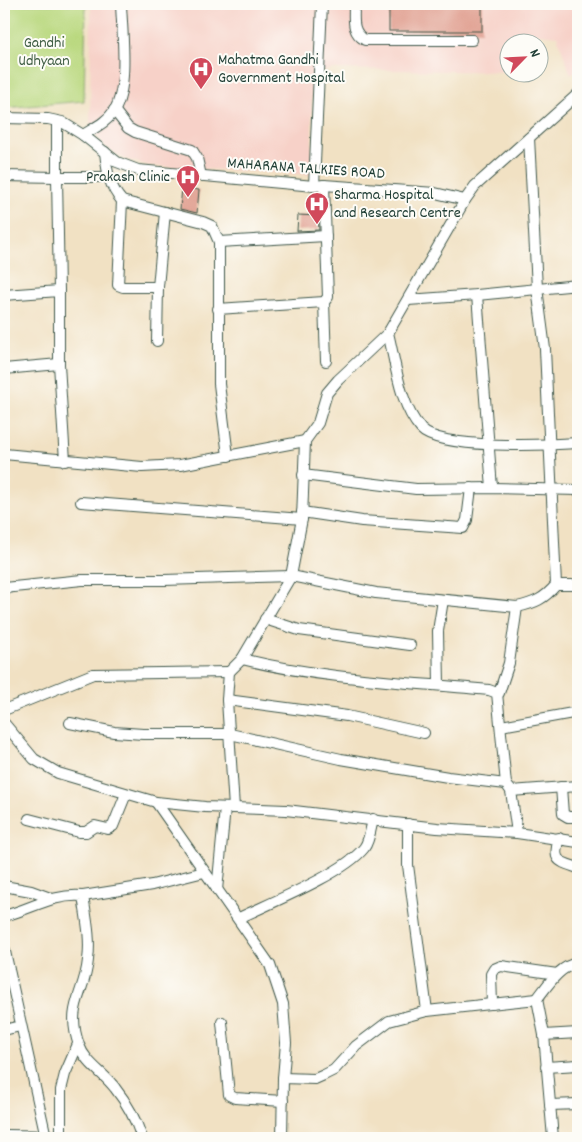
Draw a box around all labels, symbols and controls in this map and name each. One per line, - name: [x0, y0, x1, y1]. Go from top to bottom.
- park label: Gandhi Udhyaan: [18, 32, 70, 73]
- north arrow: [500, 32, 550, 82]
- text: N: [524, 46, 545, 61]
- place label: Mahatma Gandhi Government Hospital: [218, 49, 345, 90]
- hospital icon: Mahatma Gandhi Government Hospital: [188, 56, 214, 90]
- street label: MAHARANA TALKIES ROAD: [226, 152, 386, 186]
- hospital icon: Prakash Clinic: [175, 164, 201, 198]
- place label: Prakash Clinic: [86, 166, 170, 189]
- place label: Sharma Hospital and Research Centre: [334, 184, 461, 225]
- hospital icon: Sharma Hospital and Research Centre: [304, 191, 330, 225]

